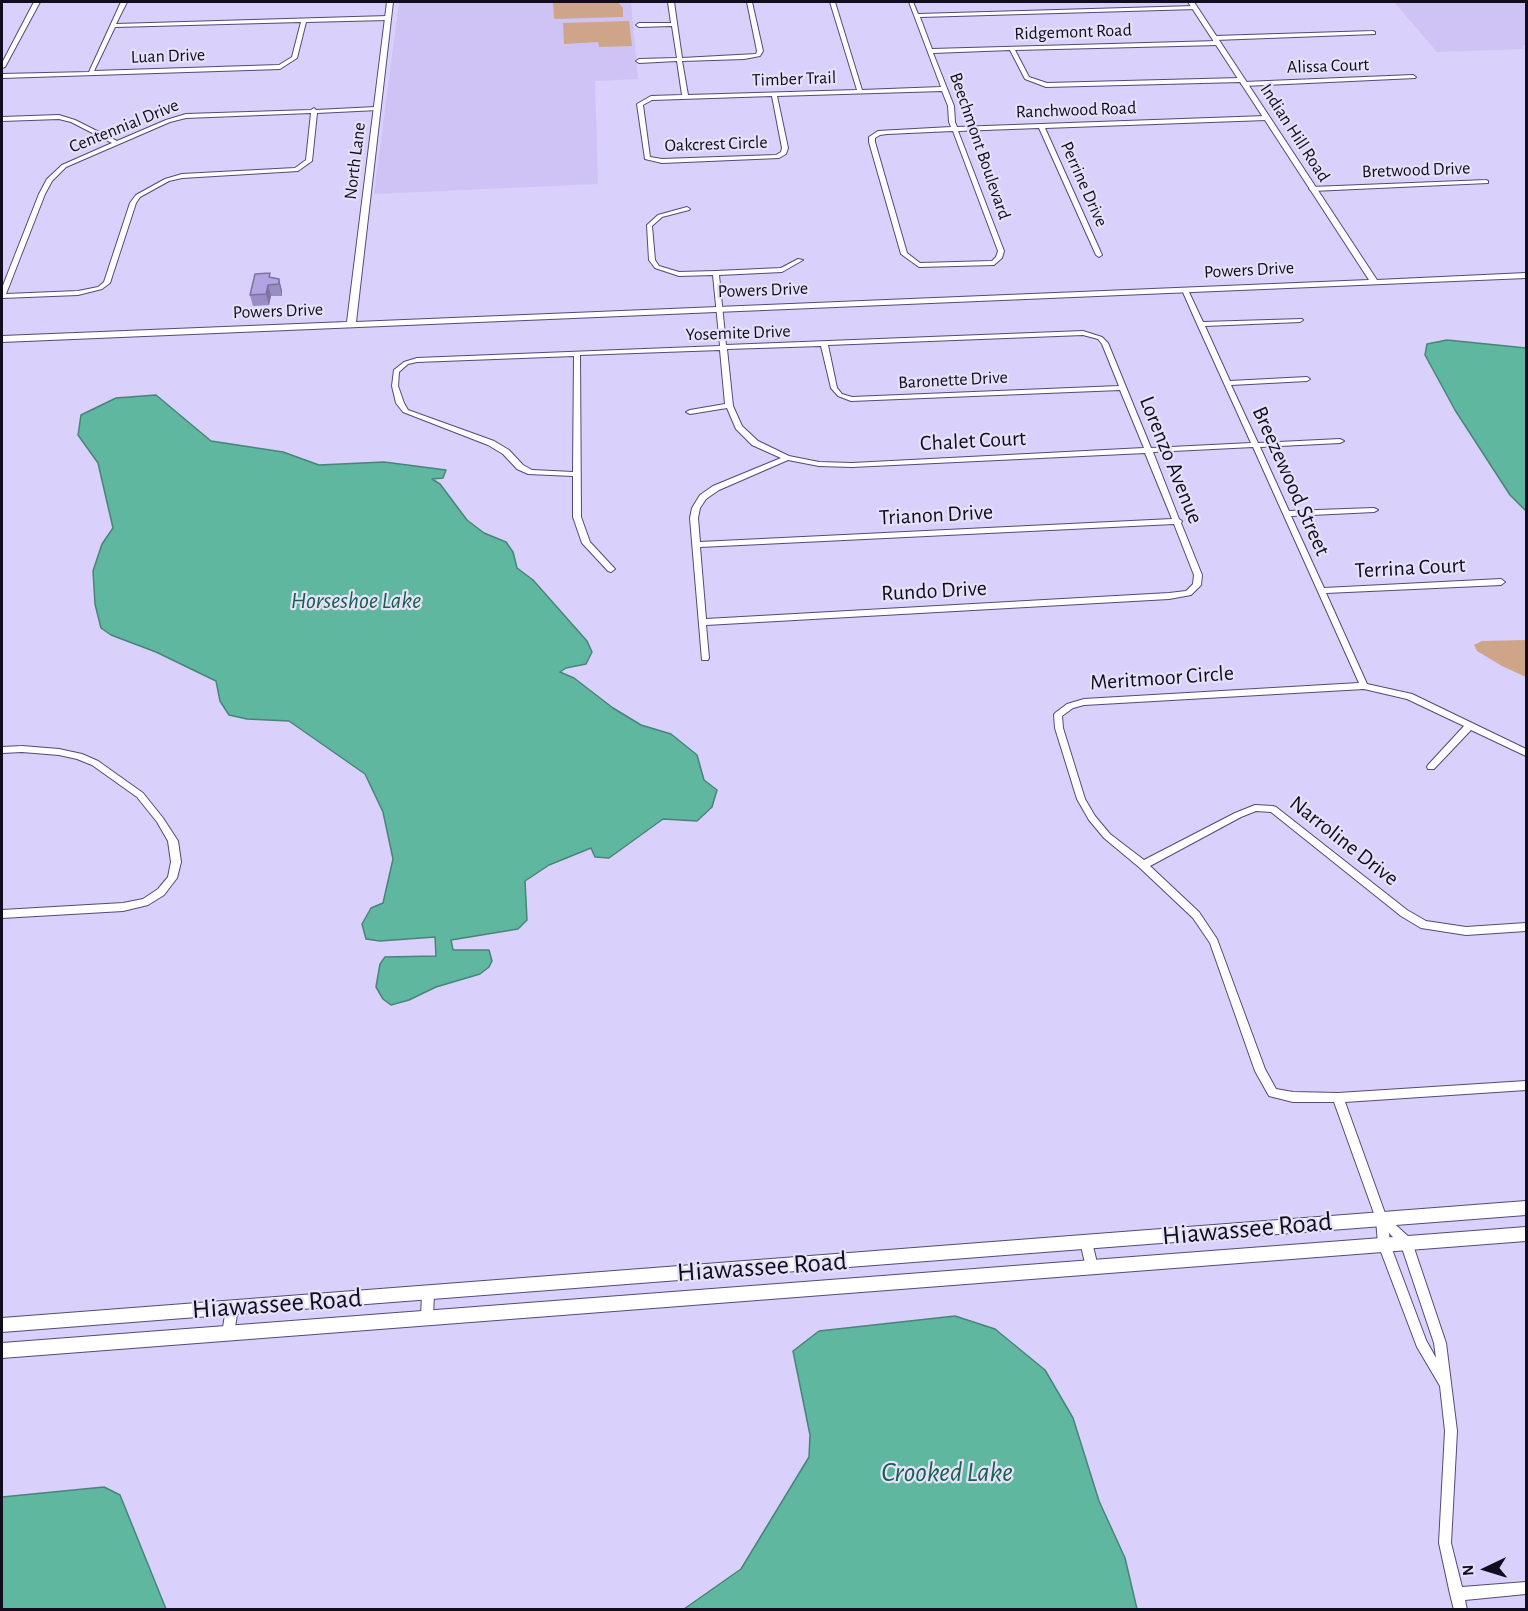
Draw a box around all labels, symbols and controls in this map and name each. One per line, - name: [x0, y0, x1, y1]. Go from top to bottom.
- street label: Ridgemont Road: [1014, 19, 1132, 45]
- street label: Luan Drive: [130, 44, 206, 68]
- street label: Alissa Court: [1287, 54, 1369, 78]
- street label: Timber Trail: [751, 67, 837, 91]
- street label: Beechmont Boulevard: [945, 70, 1015, 222]
- street label: Indian Hill Road: [1255, 80, 1335, 186]
- street label: Centennial Drive: [66, 94, 182, 158]
- street label: Ranchwood Road: [1015, 97, 1137, 123]
- street label: North Lane: [340, 121, 370, 201]
- street label: Oakcrest Circle: [664, 131, 768, 157]
- street label: Perrine Drive: [1056, 138, 1112, 230]
- street label: Bretwood Drive: [1361, 157, 1471, 183]
- street label: Powers Drive: [1203, 257, 1295, 283]
- street label: Powers Drive: [718, 278, 808, 302]
- street label: Powers Drive: [233, 299, 323, 323]
- street label: Yosemite Drive: [685, 320, 791, 346]
- street label: Baronette Drive: [898, 366, 1008, 394]
- street label: Lorenzo Avenue: [1133, 392, 1209, 528]
- street label: Breezewood Street: [1246, 402, 1336, 560]
- street label: Chalet Court: [919, 425, 1027, 457]
- street label: Trianon Drive: [878, 499, 994, 531]
- street label: Terrina Court: [1354, 552, 1466, 584]
- street label: Rundo Drive: [881, 575, 987, 607]
- water label: Horseshoe Lake: [291, 587, 421, 615]
- street label: Meritmoor Circle: [1089, 660, 1235, 696]
- street label: Narroline Drive: [1284, 790, 1404, 892]
- street label: Hiawassee Road: [1161, 1205, 1333, 1253]
- street label: Hiawassee Road: [676, 1245, 848, 1289]
- street label: Hiawassee Road: [191, 1282, 363, 1326]
- water label: Crooked Lake: [881, 1456, 1013, 1490]
- north arrow: [1456, 1539, 1516, 1599]
- text: N: [1460, 1564, 1476, 1576]

